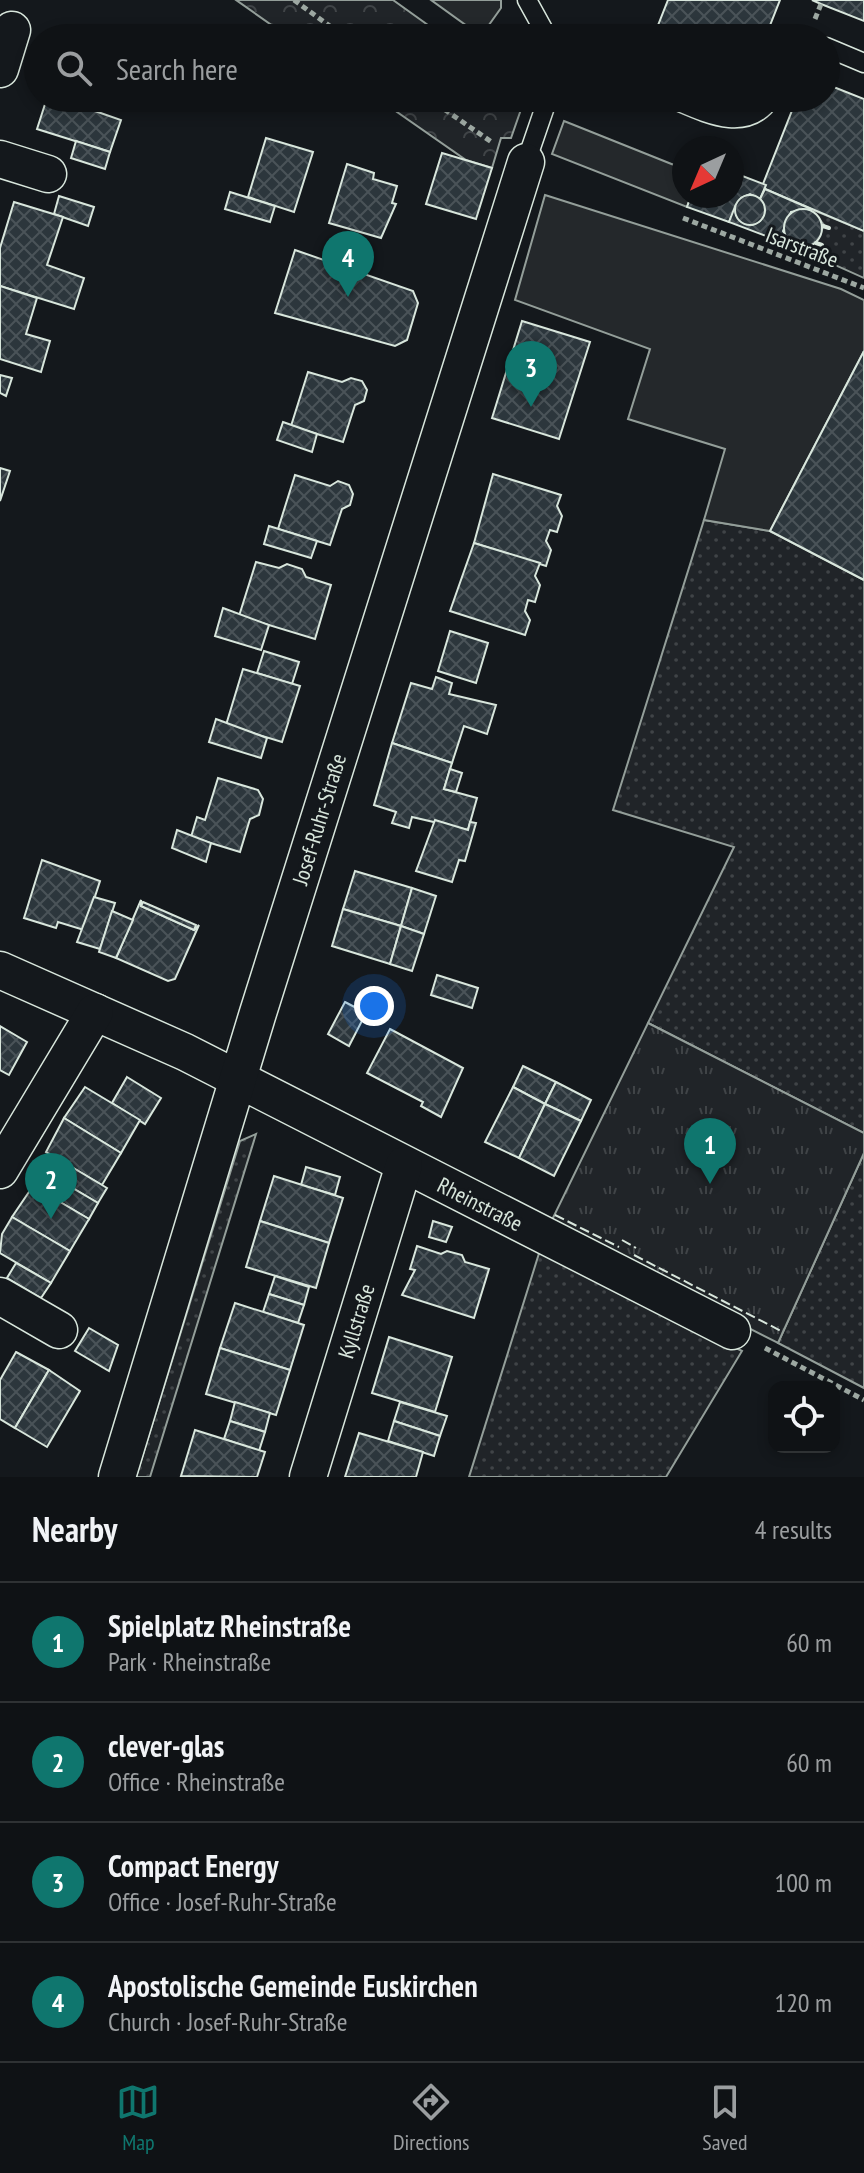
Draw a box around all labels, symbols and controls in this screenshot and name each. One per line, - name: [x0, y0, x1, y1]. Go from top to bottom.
- search box: [24, 24, 840, 112]
- icon: search: [52, 46, 96, 90]
- text: Search here: [116, 49, 238, 88]
- north arrow: [672, 136, 744, 208]
- street label: Isarstraße: [762, 220, 842, 274]
- pin: 4: [322, 231, 374, 297]
- pin: 3: [505, 341, 557, 407]
- street label: Josef-Ruhr-Straße: [285, 750, 352, 889]
- your location: [354, 986, 394, 1026]
- pin: 1: [684, 1118, 736, 1184]
- pin: 2: [25, 1153, 77, 1219]
- street label: Rheinstraße: [433, 1171, 527, 1237]
- street label: Kyllstraße: [331, 1280, 381, 1362]
- map controls: [768, 1381, 840, 1453]
- button: locate: [768, 1381, 840, 1453]
- text: Nearby: [32, 1507, 117, 1551]
- text: 4 results: [755, 1513, 832, 1546]
- text: Spielplatz Rheinstraße: [108, 1606, 351, 1645]
- text: 1: [52, 1626, 64, 1659]
- text: 60 m: [786, 1626, 832, 1659]
- text: Park · Rheinstraße: [108, 1645, 271, 1678]
- text: clever-glas: [108, 1726, 224, 1765]
- text: 2: [52, 1746, 64, 1779]
- text: 60 m: [786, 1746, 832, 1779]
- text: Office · Rheinstraße: [108, 1765, 285, 1798]
- text: Compact Energy: [108, 1846, 279, 1885]
- text: 3: [52, 1866, 64, 1899]
- text: 100 m: [774, 1866, 832, 1899]
- text: Office · Josef-Ruhr-Straße: [108, 1885, 337, 1918]
- text: Apostolische Gemeinde Euskirchen: [108, 1966, 478, 2005]
- text: 4: [52, 1986, 64, 2019]
- text: 120 m: [774, 1986, 832, 2019]
- text: Church · Josef-Ruhr-Straße: [108, 2005, 347, 2038]
- tab: Map: [116, 2080, 160, 2156]
- tab: Directions: [393, 2080, 470, 2156]
- tab: Saved: [702, 2080, 748, 2156]

